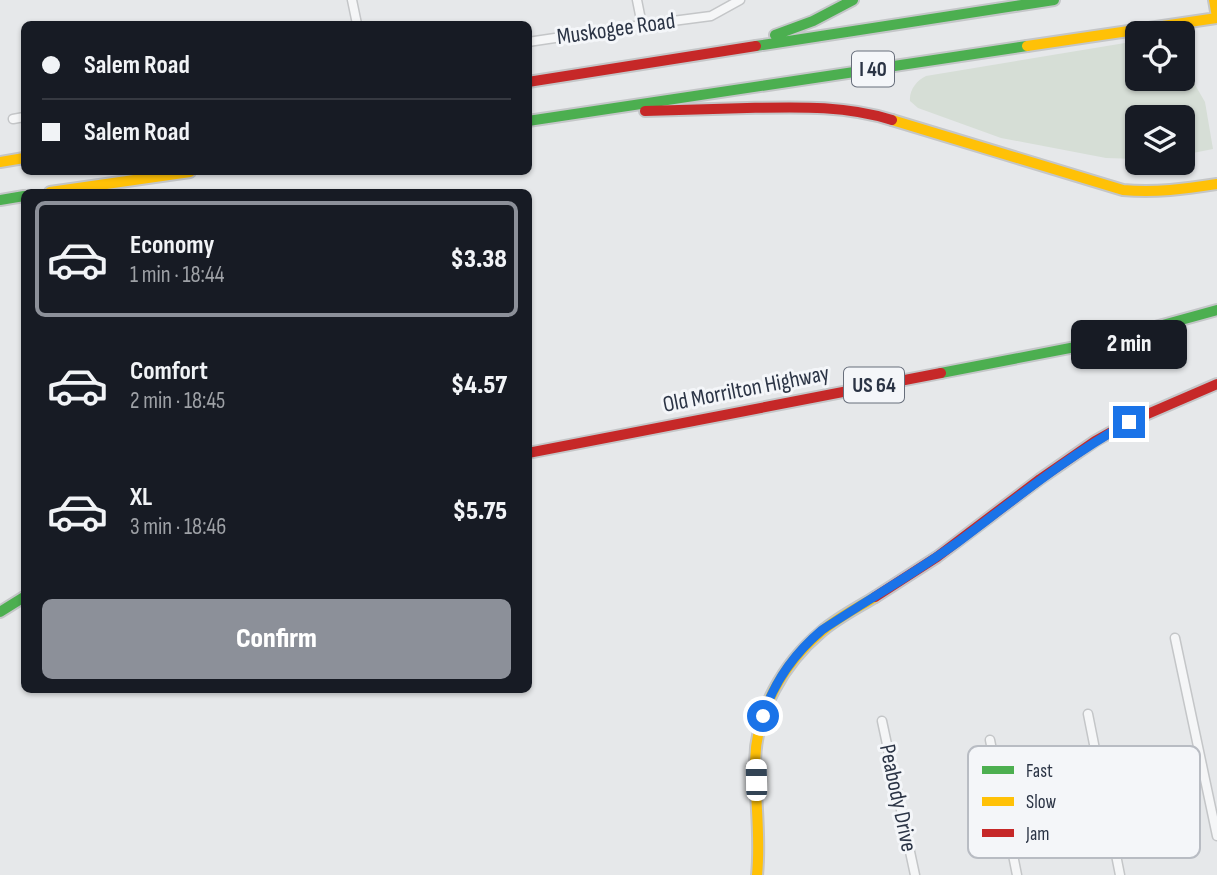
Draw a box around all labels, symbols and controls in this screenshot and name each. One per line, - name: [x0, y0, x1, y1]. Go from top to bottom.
- street label: Muskogee Road: [555, 7, 677, 51]
- map controls: [1125, 21, 1195, 175]
- button: locate: [1125, 21, 1195, 91]
- text: Salem Road: [84, 50, 190, 81]
- road number: I 40: [852, 52, 894, 86]
- button: layers: [1125, 105, 1195, 175]
- text: Salem Road: [84, 117, 190, 148]
- icon: car: [46, 228, 109, 291]
- text: Economy: [130, 230, 214, 261]
- text: $3.38: [451, 244, 507, 275]
- text: 1 min · 18:44: [130, 261, 224, 289]
- callout: 2 min: [1071, 320, 1187, 370]
- text: 2 min: [1107, 330, 1151, 358]
- icon: car: [46, 354, 109, 417]
- text: Comfort: [130, 356, 208, 387]
- street label: Old Morrilton Highway: [660, 359, 832, 419]
- road number: US 64: [844, 368, 904, 402]
- text: $4.57: [451, 370, 507, 401]
- text: 2 min · 18:45: [130, 387, 225, 415]
- route end: [1113, 406, 1145, 438]
- icon: car: [46, 480, 109, 543]
- text: XL: [130, 482, 152, 513]
- text: $5.75: [453, 496, 507, 527]
- text: 3 min · 18:46: [130, 513, 226, 541]
- button: Confirm: [42, 599, 511, 679]
- route start: [747, 700, 779, 732]
- street label: Peabody Drive: [873, 742, 923, 854]
- legend: [968, 746, 1200, 858]
- car: [746, 759, 767, 801]
- text: Fast: [1026, 760, 1053, 783]
- text: Slow: [1026, 791, 1056, 814]
- text: Jam: [1025, 823, 1049, 846]

